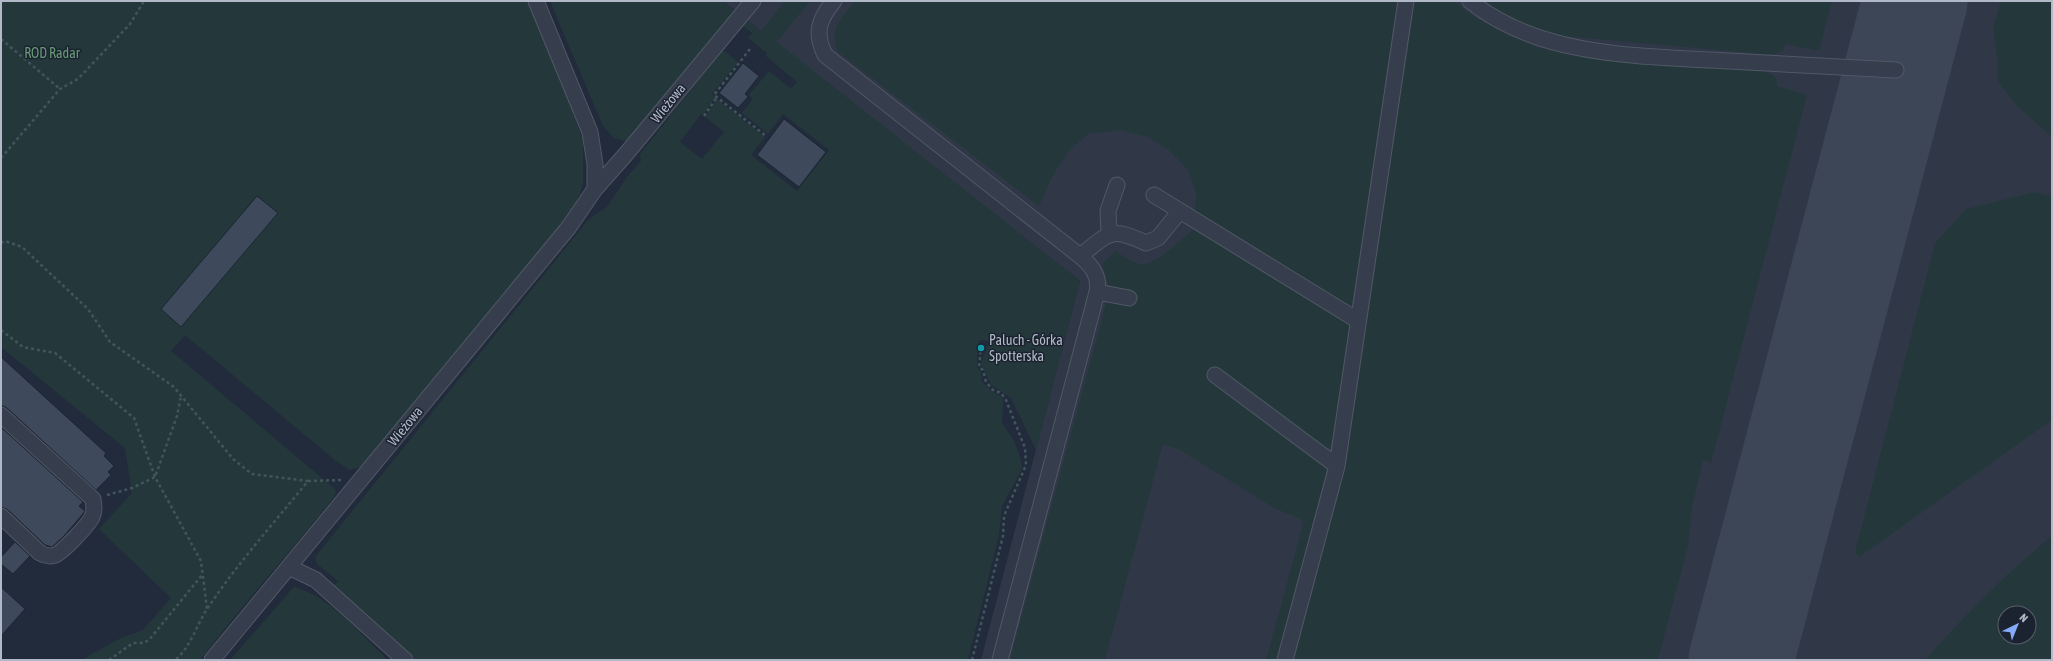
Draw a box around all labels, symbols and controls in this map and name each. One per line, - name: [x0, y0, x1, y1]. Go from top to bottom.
- park label: ROD Radar: [24, 45, 81, 61]
- street label: Wieżowa: [647, 80, 689, 126]
- place label: Paluch - Górka Spotterska: [989, 332, 1063, 364]
- marker: Paluch - Górka Spotterska: [976, 343, 986, 353]
- street label: Wieżowa: [384, 403, 426, 449]
- north arrow: [1997, 605, 2037, 645]
- text: N: [2017, 611, 2030, 624]

